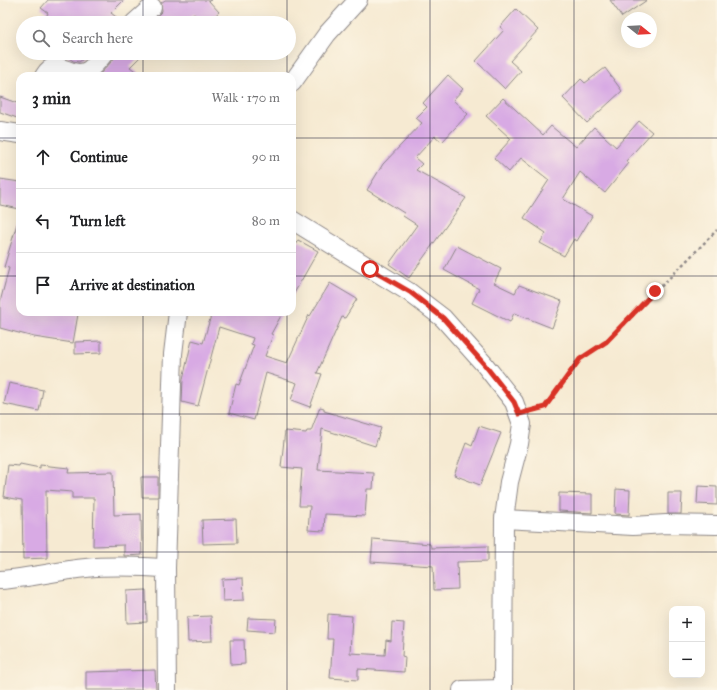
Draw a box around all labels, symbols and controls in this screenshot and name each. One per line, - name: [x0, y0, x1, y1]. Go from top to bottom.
- north arrow: [621, 12, 657, 48]
- search box: [16, 16, 296, 60]
- icon: search: [30, 27, 52, 49]
- text: Search here: [62, 29, 133, 47]
- text: 3 min: [32, 88, 71, 109]
- text: Walk · 170 m: [211, 90, 280, 106]
- icon: ahead: [32, 146, 54, 168]
- text: Continue: [70, 148, 128, 166]
- text: 90 m: [252, 149, 280, 165]
- icon: left: [32, 210, 54, 232]
- text: Turn left: [70, 212, 126, 230]
- text: 80 m: [252, 213, 280, 229]
- route start: [361, 260, 379, 278]
- icon: arrive: [32, 274, 54, 296]
- text: Arrive at destination: [70, 276, 195, 294]
- route end: [646, 282, 664, 300]
- map controls: [669, 606, 705, 678]
- button: +: [669, 606, 705, 642]
- button: −: [669, 642, 705, 678]

